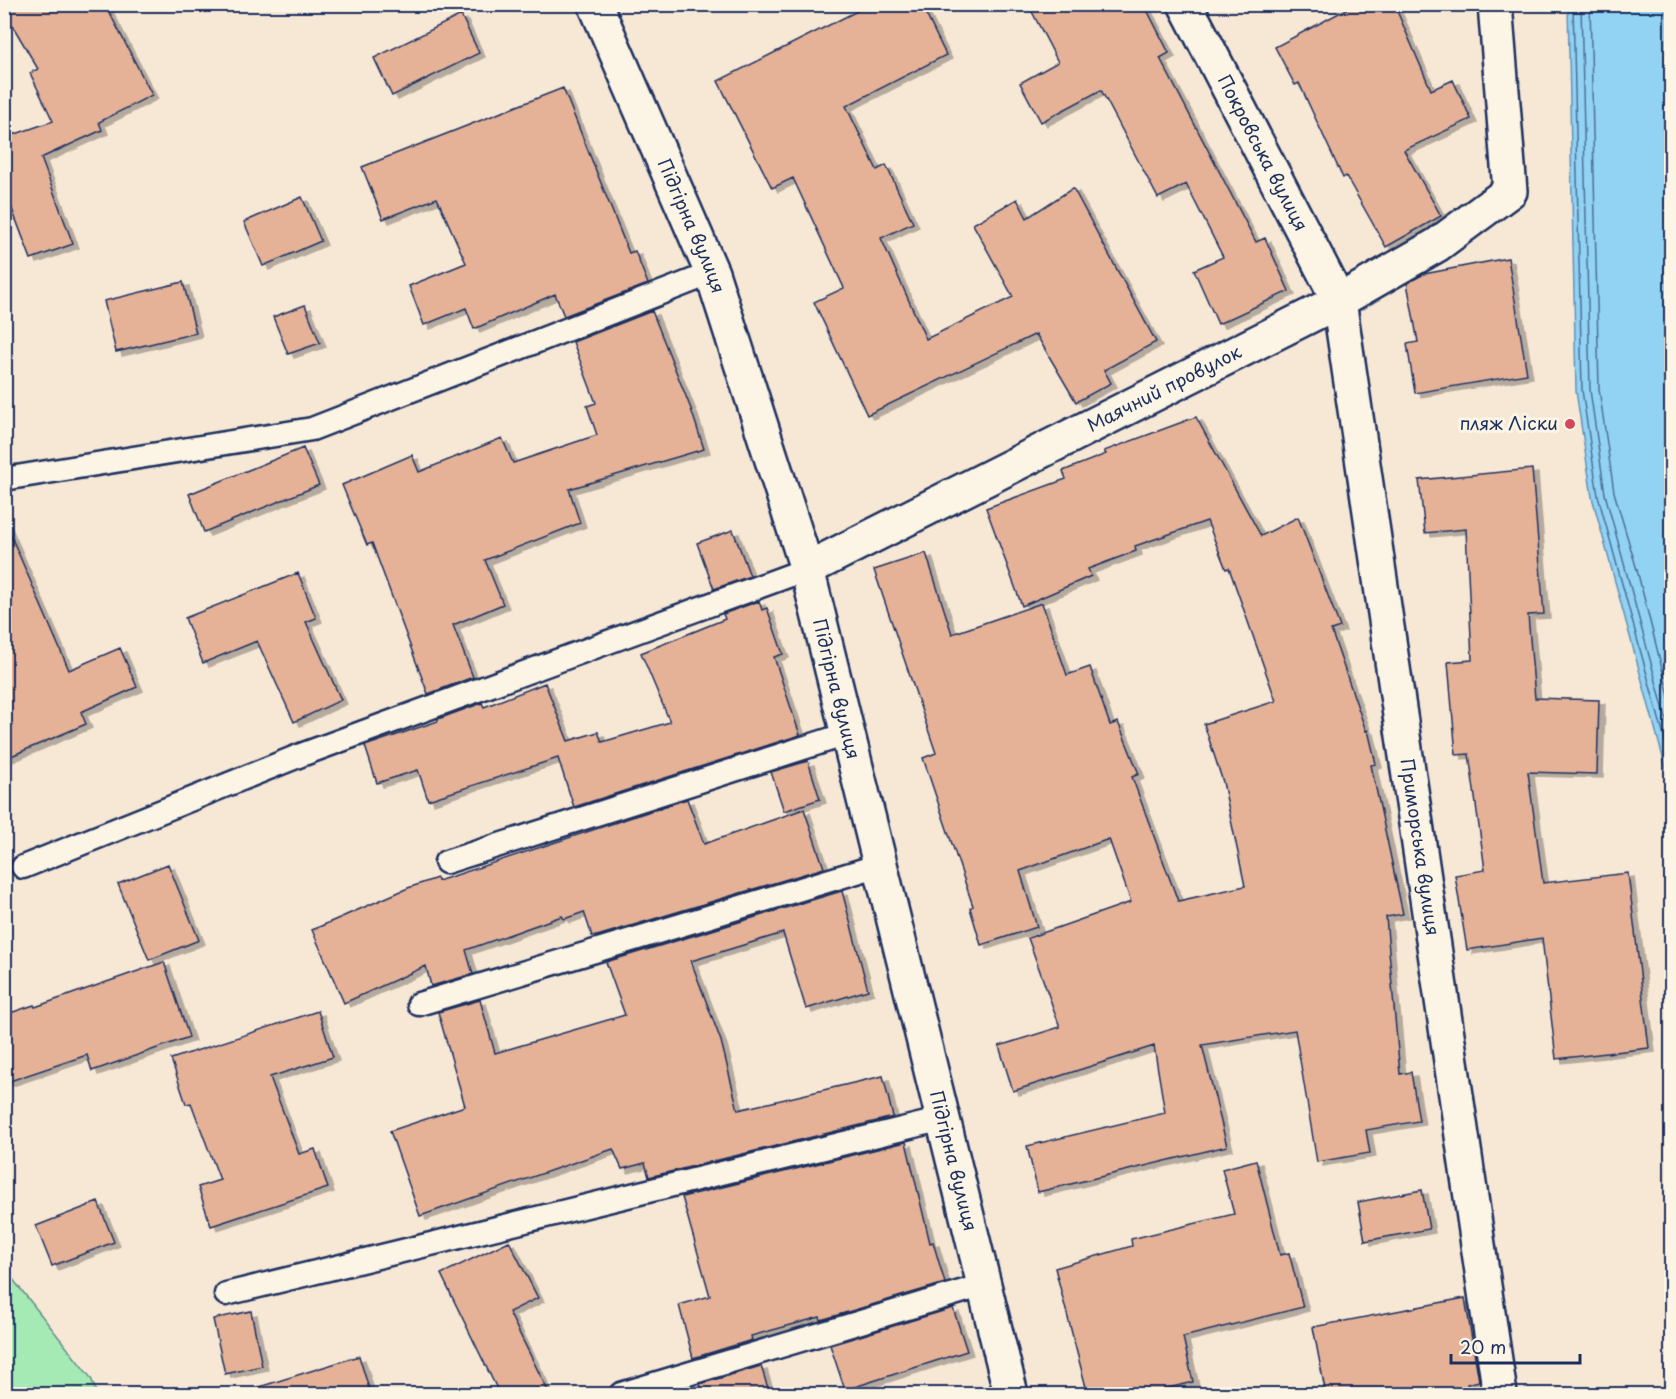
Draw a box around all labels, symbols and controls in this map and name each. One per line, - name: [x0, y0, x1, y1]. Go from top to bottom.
- street label: Покровська вулиця: [1212, 69, 1315, 235]
- street label: Підгірна вулиця: [652, 154, 733, 296]
- street label: Маячний провулок: [1082, 337, 1246, 438]
- place label: пляж Ліски: [1459, 409, 1558, 436]
- marker: пляж Ліски: [1563, 417, 1577, 431]
- street label: Підгірна вулиця: [807, 615, 868, 762]
- street label: Приморська вулиця: [1395, 756, 1447, 937]
- street label: Підгірна вулиця: [924, 1087, 985, 1234]
- scale bar: [1451, 1327, 1580, 1365]
- text: 20 m: [1460, 1333, 1506, 1360]

